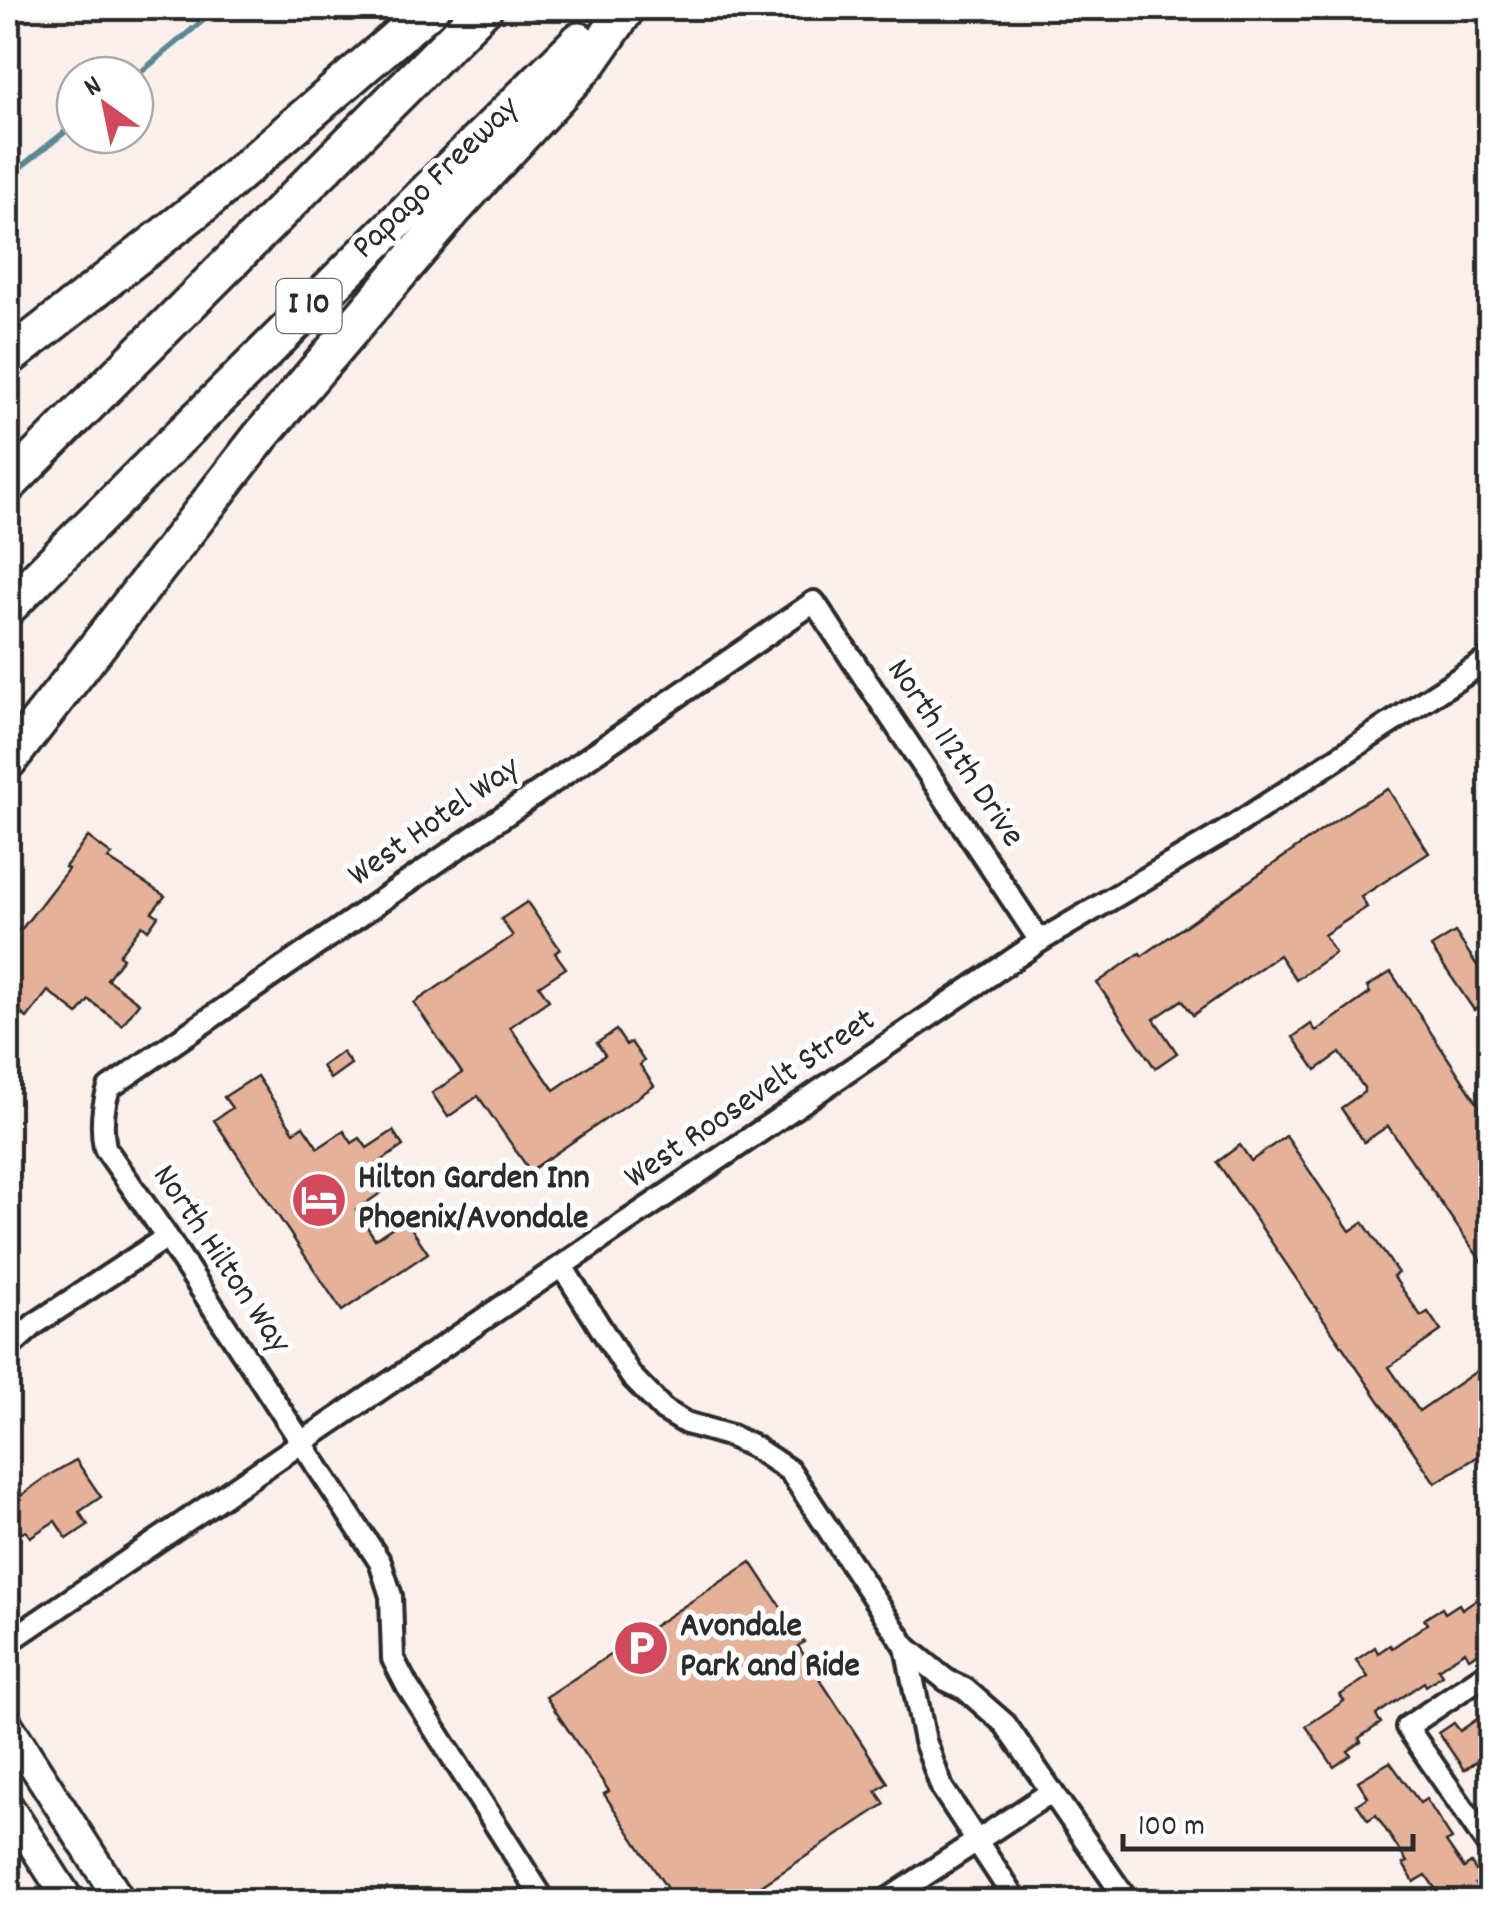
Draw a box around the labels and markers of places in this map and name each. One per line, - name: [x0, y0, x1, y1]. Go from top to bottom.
- place label: Hilton Garden Inn Phoenix/Avondale: [358, 1155, 590, 1245]
- hotel icon: Hilton Garden Inn Phoenix/Avondale: [289, 1170, 349, 1230]
- place label: Avondale Park and Ride: [680, 1603, 860, 1693]
- parking icon: Avondale Park and Ride: [611, 1618, 671, 1678]

